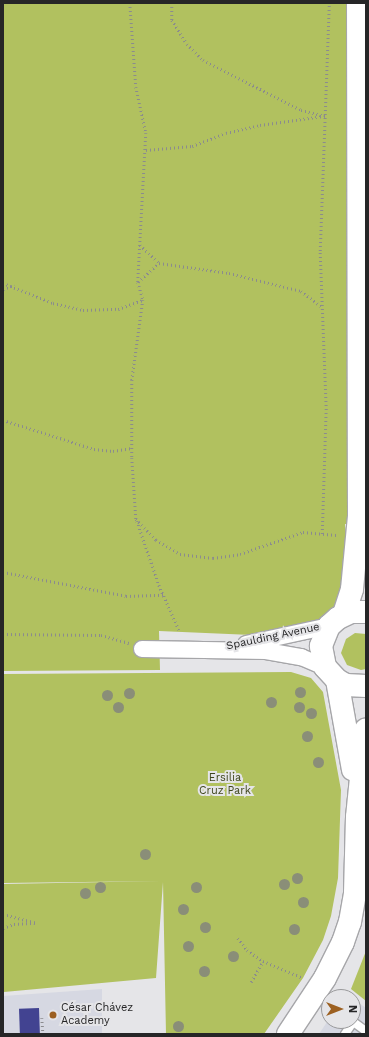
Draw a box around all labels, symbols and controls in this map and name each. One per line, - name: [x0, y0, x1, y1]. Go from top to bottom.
- street label: Spaulding Avenue: [225, 621, 321, 653]
- park label: Ersilia Cruz Park: [199, 772, 251, 798]
- north arrow: [321, 989, 361, 1029]
- place label: César Chávez Academy: [61, 1002, 133, 1028]
- text: N: [346, 1005, 359, 1013]
- marker: César Chávez Academy: [48, 1010, 58, 1020]

